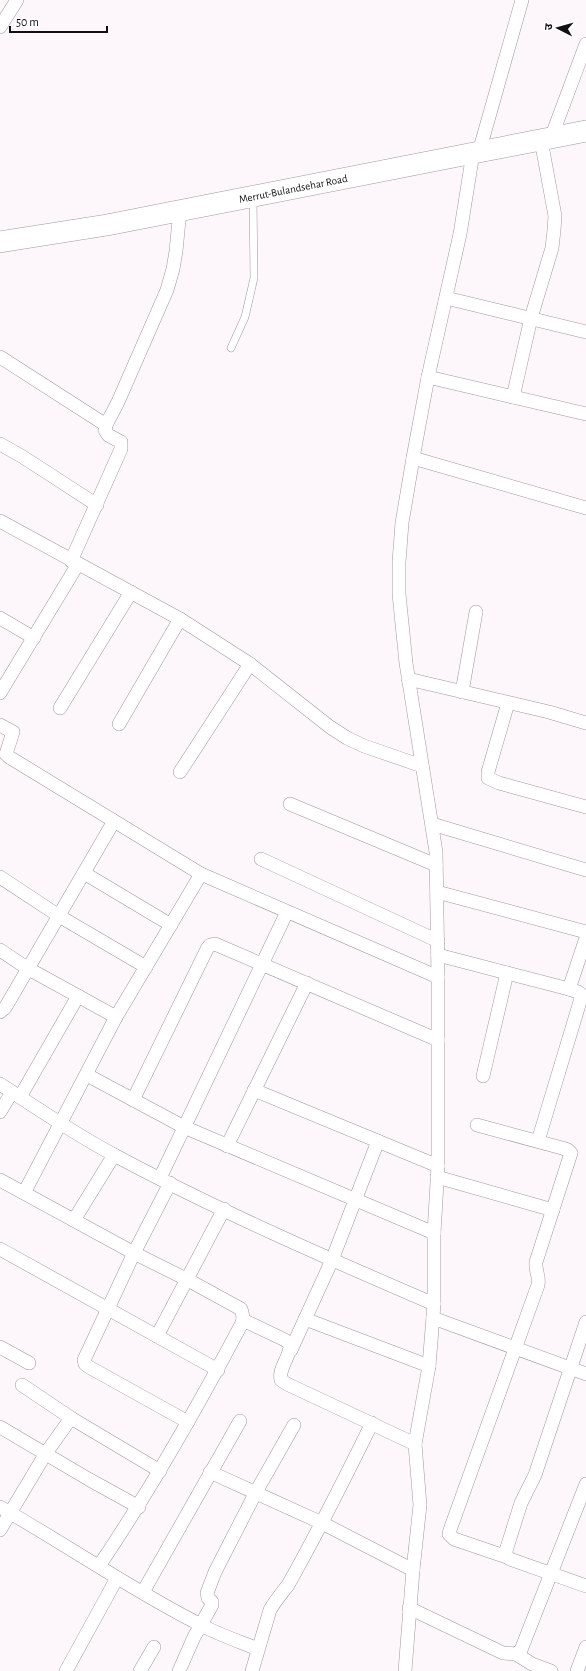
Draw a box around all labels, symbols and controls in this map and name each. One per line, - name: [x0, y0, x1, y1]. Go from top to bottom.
- scale bar: [10, 8, 107, 34]
- north arrow: [538, 8, 578, 48]
- text: 50 m: [16, 16, 39, 28]
- text: उ: [543, 23, 554, 31]
- street label: Merrut-Bulandsehar Road: [238, 172, 349, 205]

